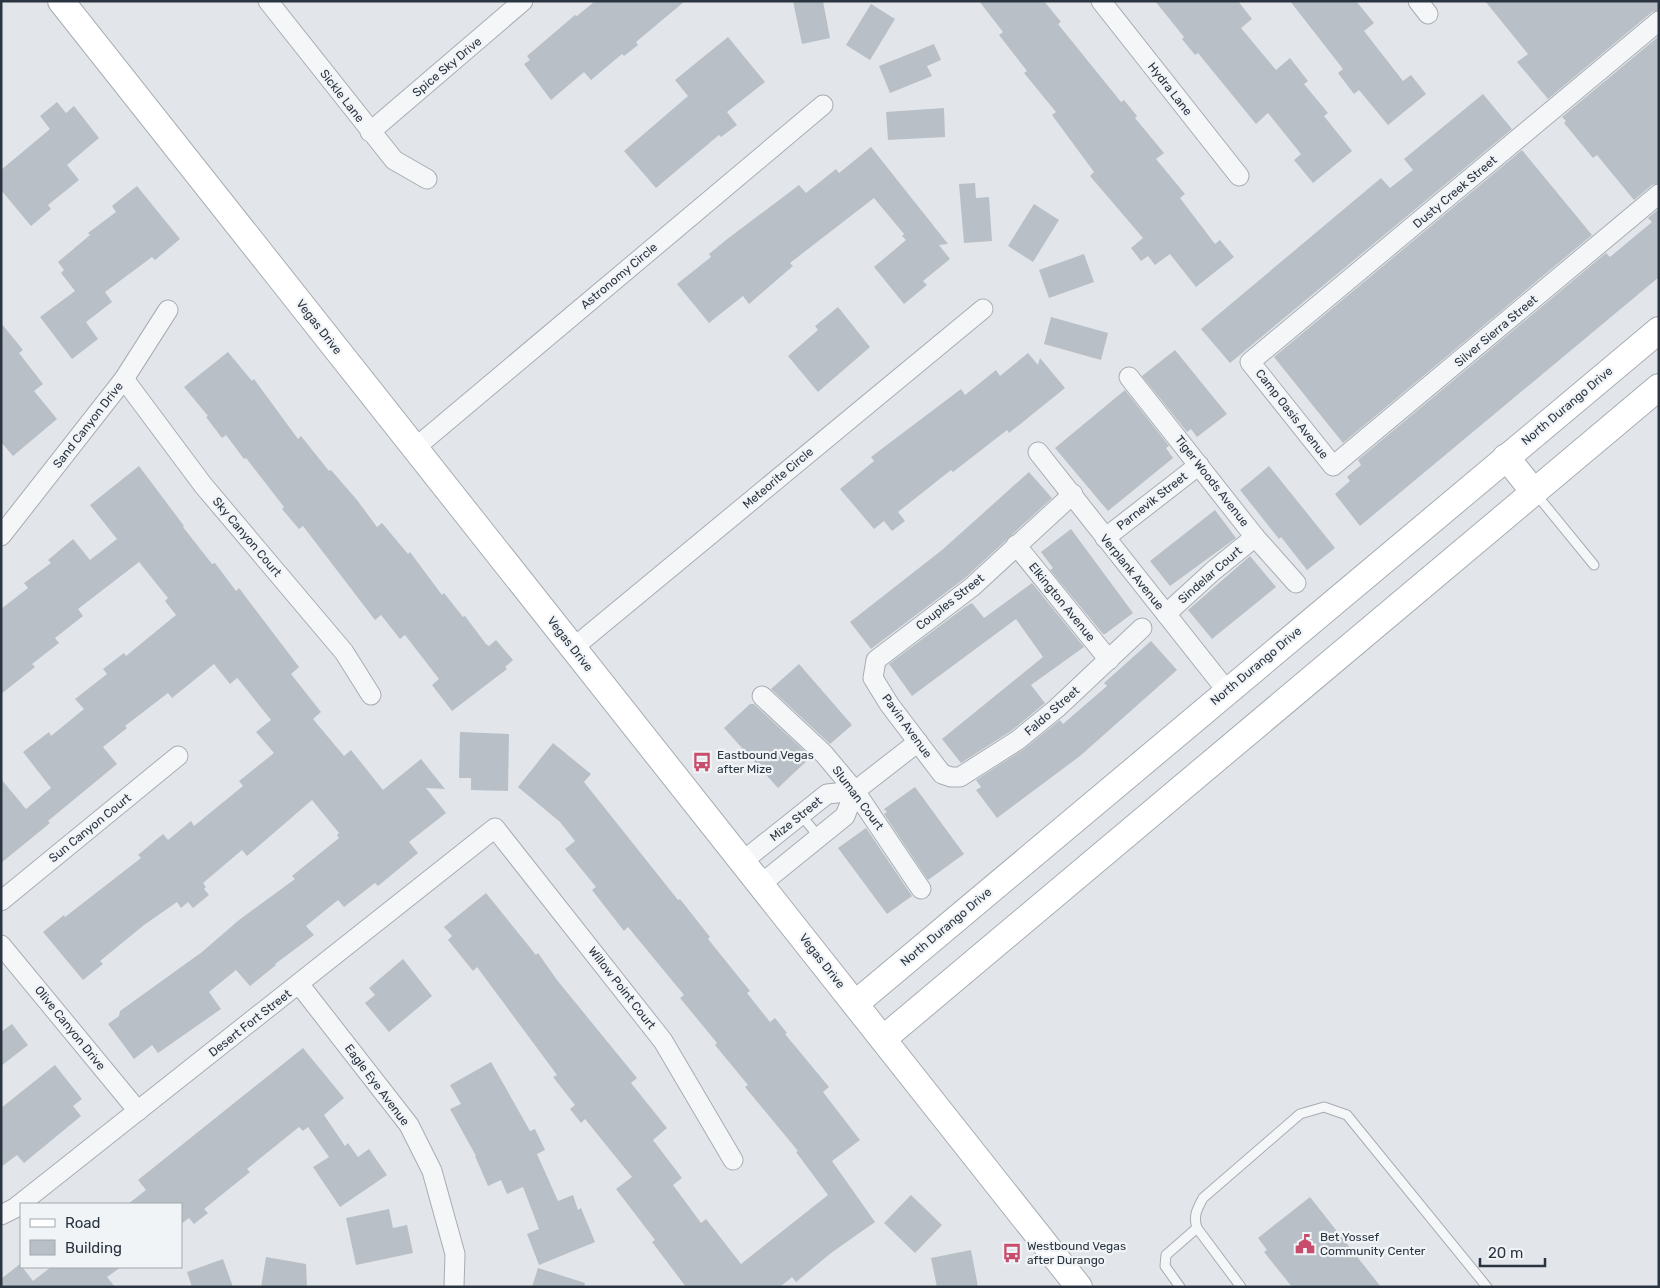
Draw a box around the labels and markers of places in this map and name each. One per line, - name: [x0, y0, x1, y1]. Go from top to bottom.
- place label: Eastbound Vegas after Mize: [717, 748, 814, 776]
- bus stop icon: Eastbound Vegas after Mize: [691, 751, 713, 773]
- place label: Bet Yossef Community Center: [1320, 1230, 1426, 1258]
- public building icon: Bet Yossef Community Center: [1294, 1233, 1316, 1255]
- place label: Westbound Vegas after Durango: [1027, 1239, 1126, 1267]
- bus stop icon: Westbound Vegas after Durango: [1001, 1242, 1023, 1264]

